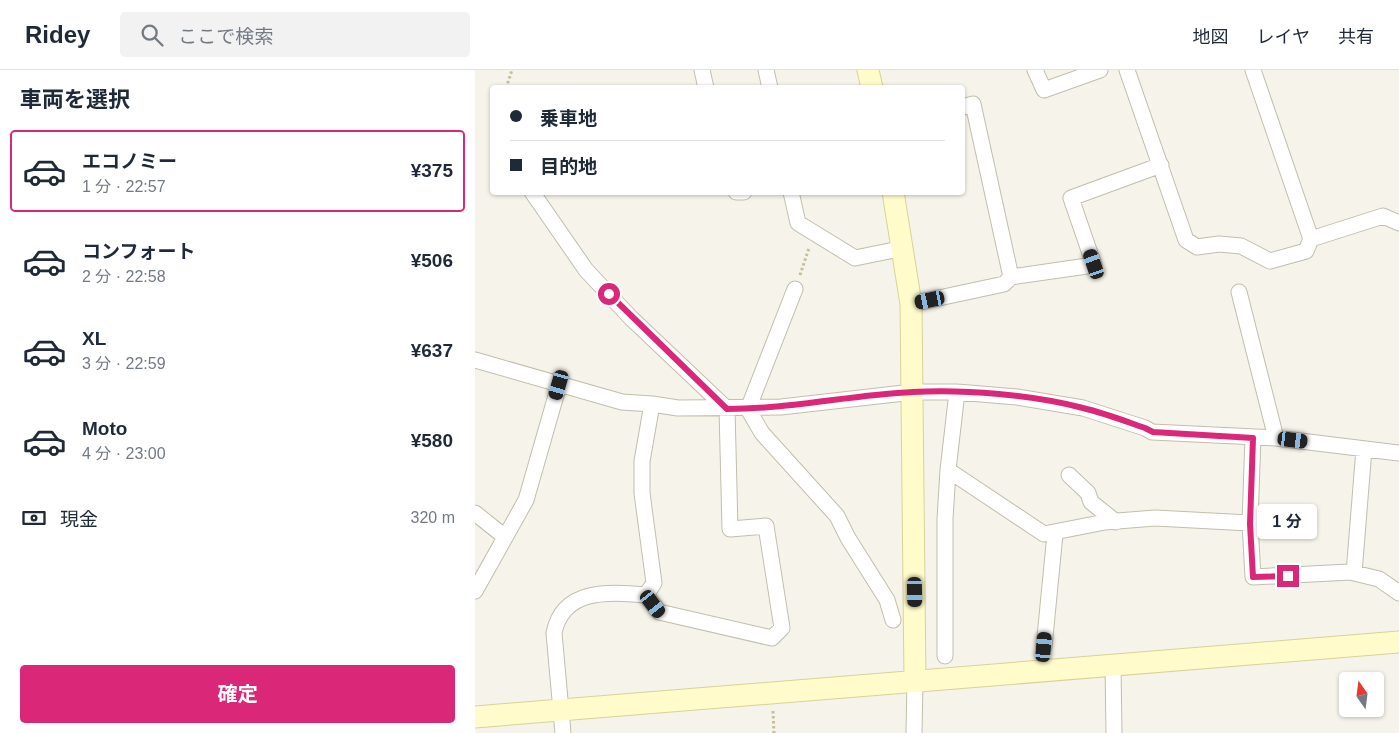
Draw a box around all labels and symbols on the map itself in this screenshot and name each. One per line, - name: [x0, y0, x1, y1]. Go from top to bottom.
- car: [1082, 247, 1105, 281]
- route start: [598, 283, 620, 305]
- car: [913, 290, 946, 310]
- car: [547, 369, 570, 401]
- car: [1277, 431, 1308, 449]
- callout: 1 分: [1258, 504, 1318, 538]
- route end: [1277, 565, 1299, 587]
- car: [907, 577, 922, 607]
- car: [637, 588, 668, 620]
- car: [1035, 631, 1052, 663]
- north arrow: [1339, 672, 1384, 718]

